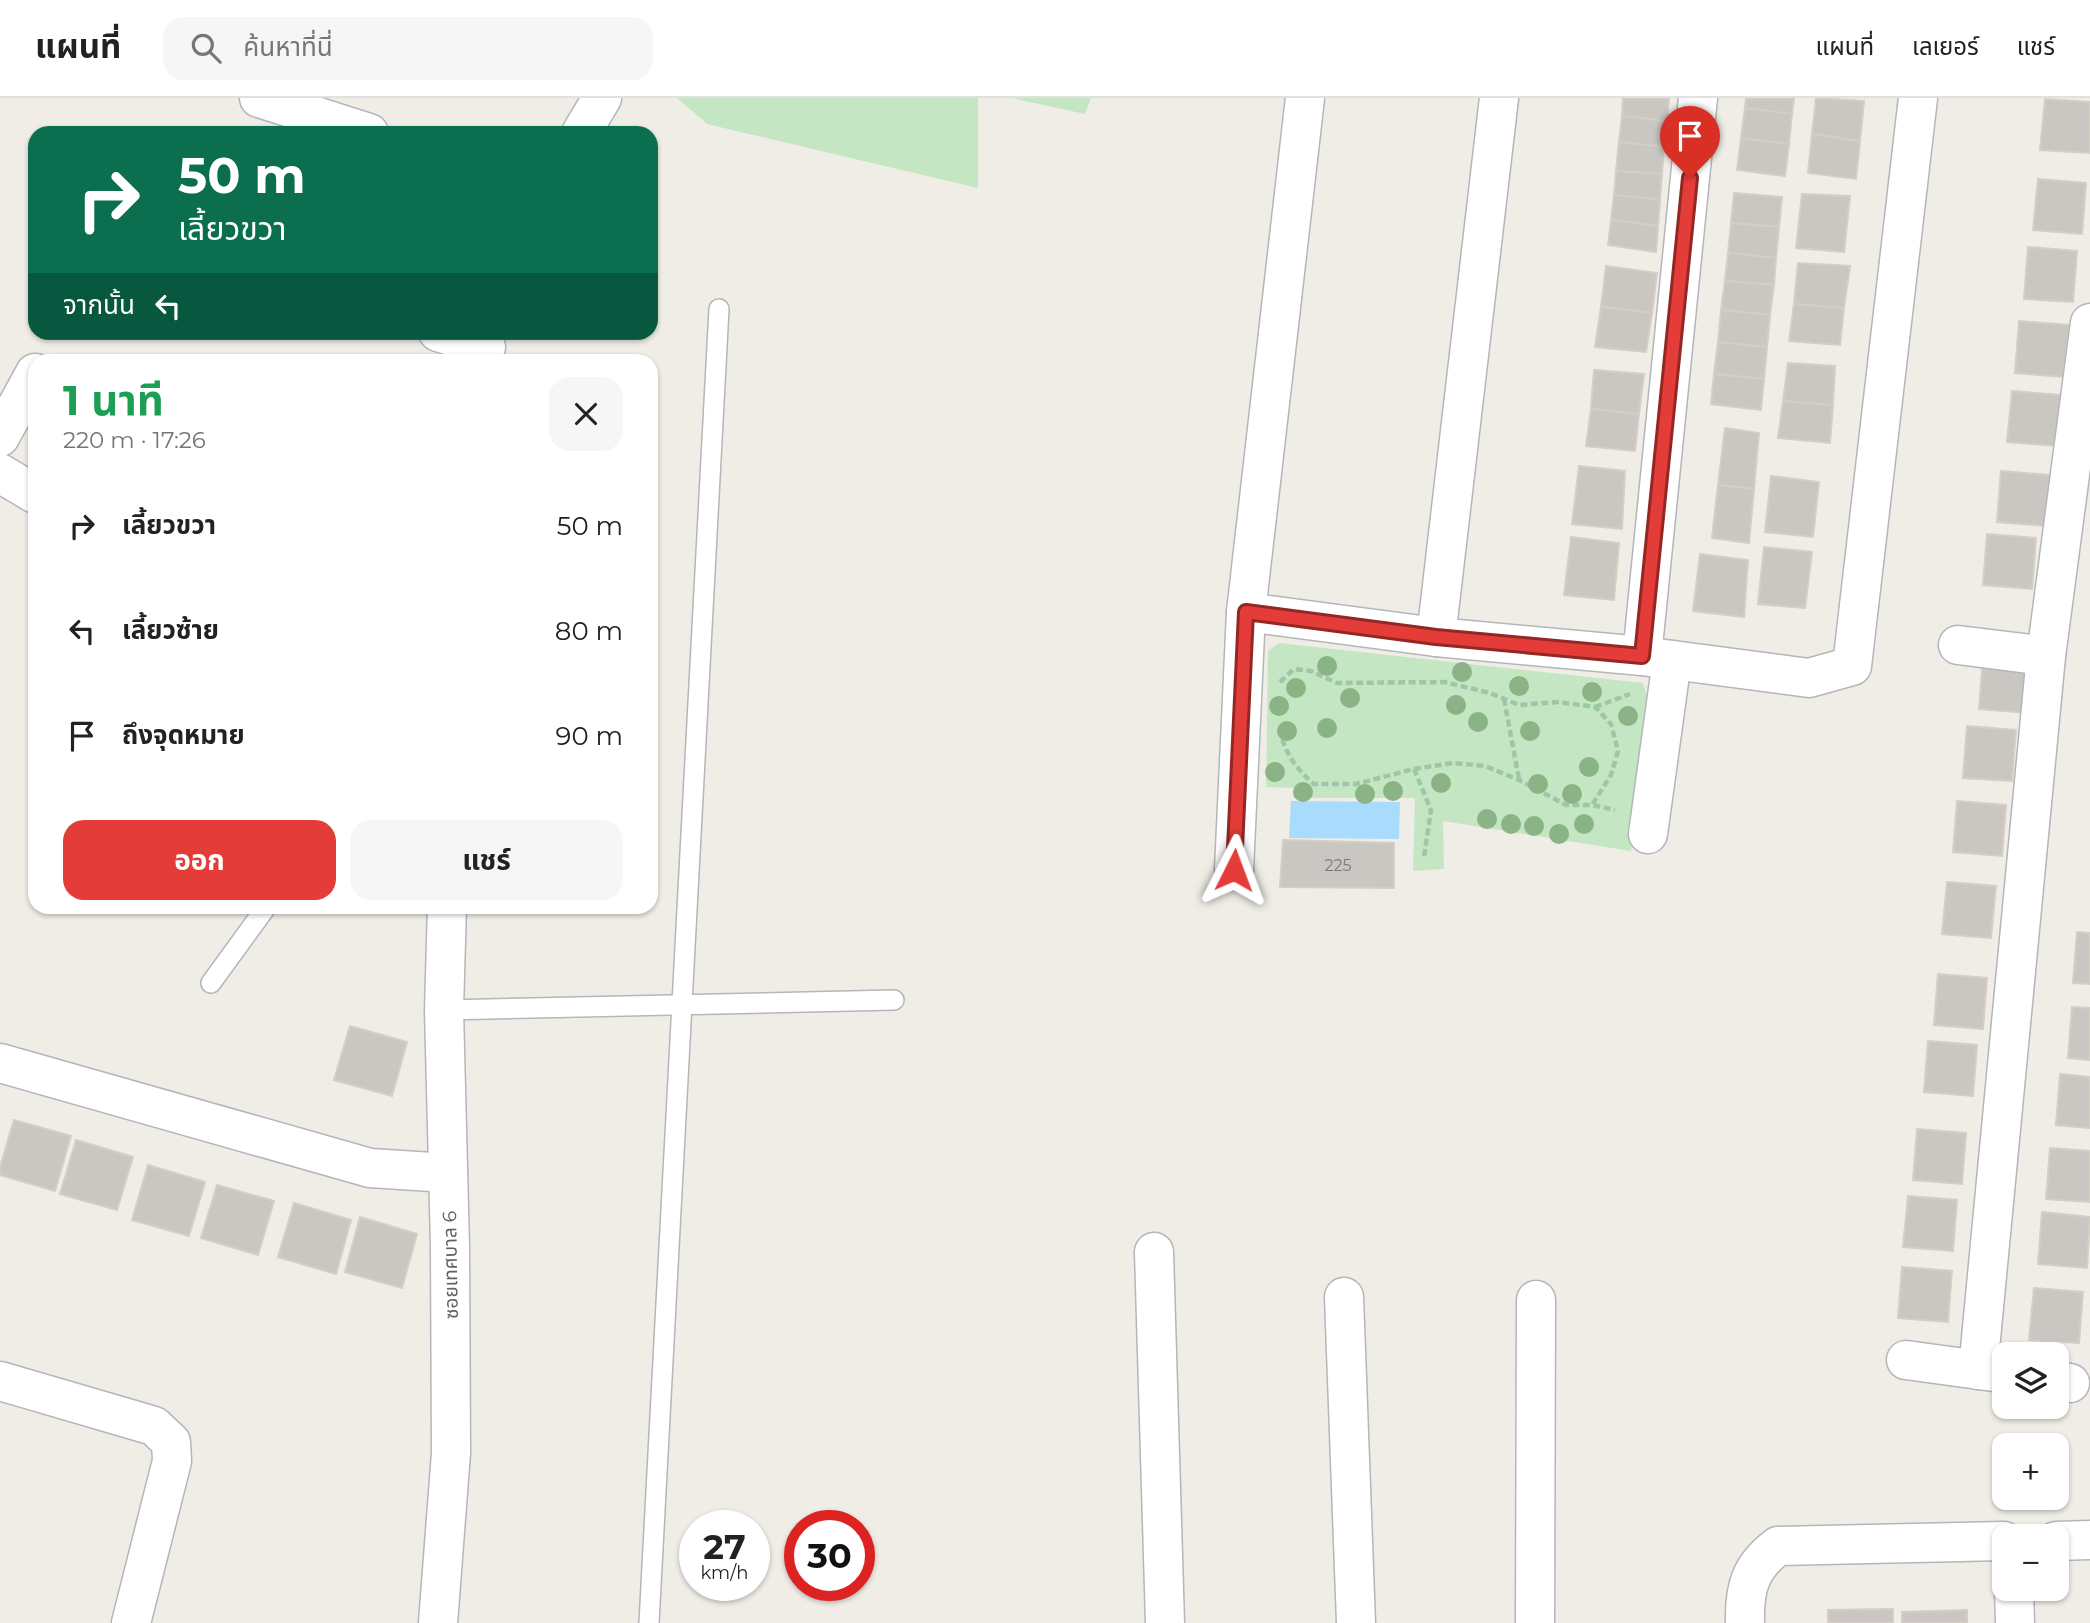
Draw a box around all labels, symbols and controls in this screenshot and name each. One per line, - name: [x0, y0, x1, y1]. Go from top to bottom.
- search box: [163, 17, 653, 80]
- text: แผนที่: [35, 26, 121, 66]
- icon: search: [187, 29, 225, 67]
- text: ค้นหาที่นี่: [243, 31, 333, 63]
- text: แผนที่: [1816, 32, 1874, 61]
- text: เลเยอร์: [1912, 32, 1979, 61]
- text: แชร์: [2017, 32, 2055, 61]
- pin: [1660, 106, 1720, 178]
- icon: arrive: [1671, 117, 1709, 155]
- text: 50 m: [178, 146, 306, 205]
- icon: right: [63, 154, 154, 245]
- text: เลี้ยวขวา: [178, 209, 286, 248]
- icon: left: [149, 287, 187, 325]
- text: จากนั้น: [63, 289, 135, 321]
- text: 1 นาที: [63, 374, 164, 426]
- button: close: [549, 377, 623, 451]
- text: 220 m · 17:26: [63, 426, 206, 454]
- icon: right: [63, 507, 101, 545]
- text: เลี้ยวขวา: [122, 509, 216, 541]
- text: 50 m: [557, 510, 623, 542]
- icon: left: [63, 612, 101, 650]
- text: เลี้ยวซ้าย: [122, 614, 219, 646]
- text: 80 m: [555, 615, 623, 647]
- icon: arrive: [63, 717, 101, 755]
- text: ถึงจุดหมาย: [122, 719, 245, 751]
- text: 90 m: [556, 720, 623, 752]
- button: ออก: [63, 820, 336, 900]
- button: แชร์: [350, 820, 623, 900]
- position arrow: [1197, 833, 1271, 907]
- house number: 225: [1324, 856, 1352, 875]
- street label: ซอยเทศบาล 6: [438, 1211, 463, 1319]
- map controls: [1992, 1342, 2069, 1601]
- button: layers: [1992, 1342, 2069, 1419]
- button: +: [1992, 1433, 2069, 1510]
- speed limit sign: 30: [784, 1510, 875, 1601]
- button: −: [1992, 1524, 2069, 1601]
- text: 27: [703, 1525, 746, 1568]
- text: km/h: [700, 1562, 749, 1584]

